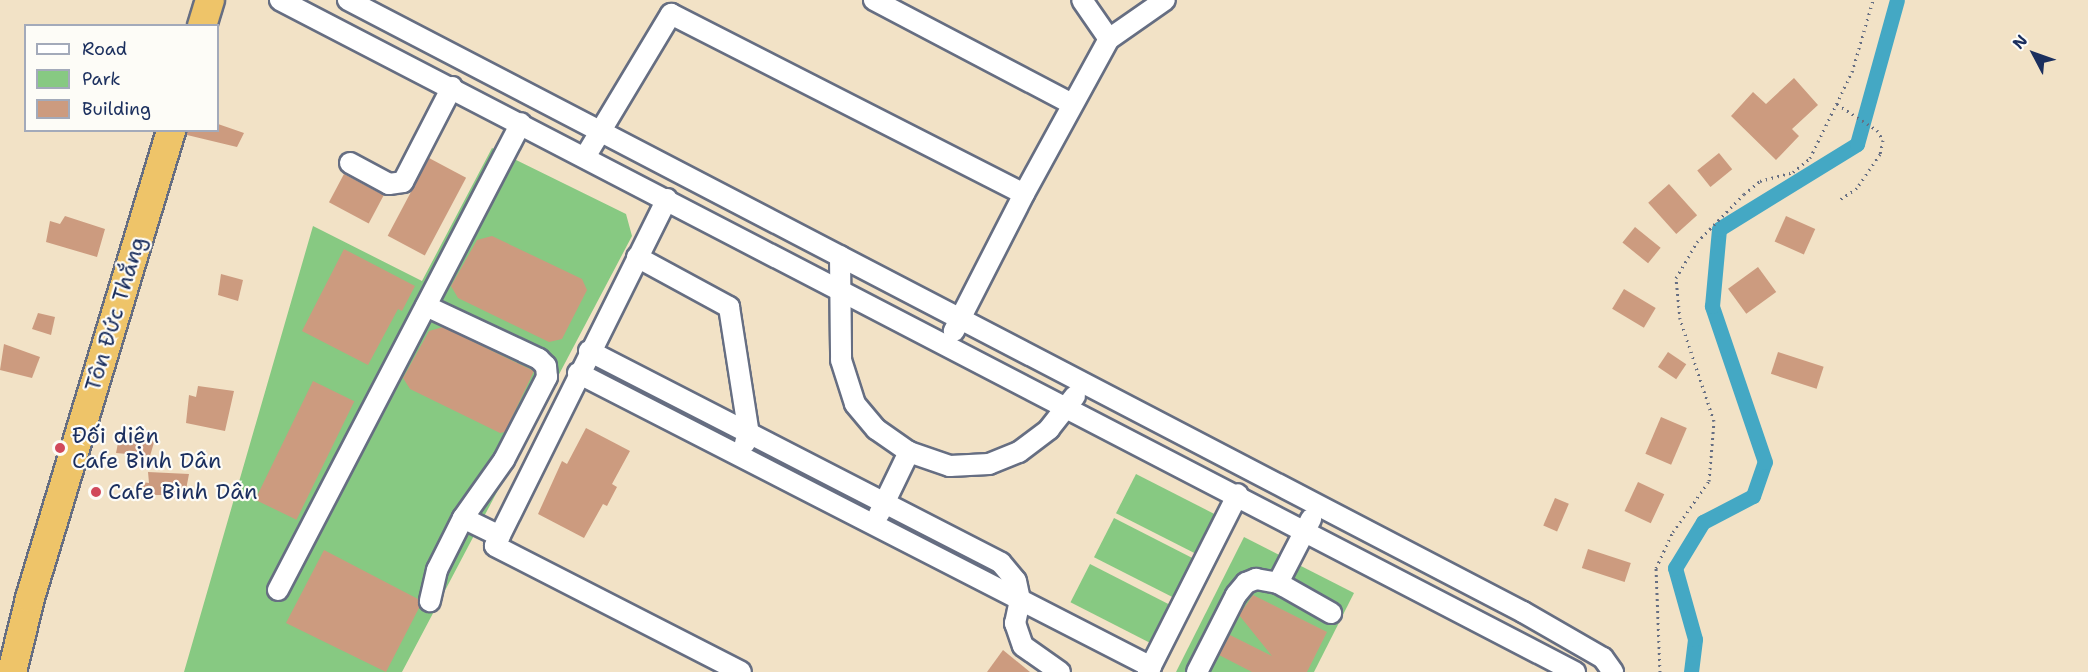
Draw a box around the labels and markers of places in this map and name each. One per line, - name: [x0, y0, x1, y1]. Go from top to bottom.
- place label: Đối diện Cafe Bình Dân: [72, 422, 221, 474]
- marker: Đối diện Cafe Bình Dân: [53, 441, 67, 455]
- place label: Cafe Bình Dân: [108, 479, 257, 505]
- marker: Cafe Bình Dân: [89, 485, 103, 499]

